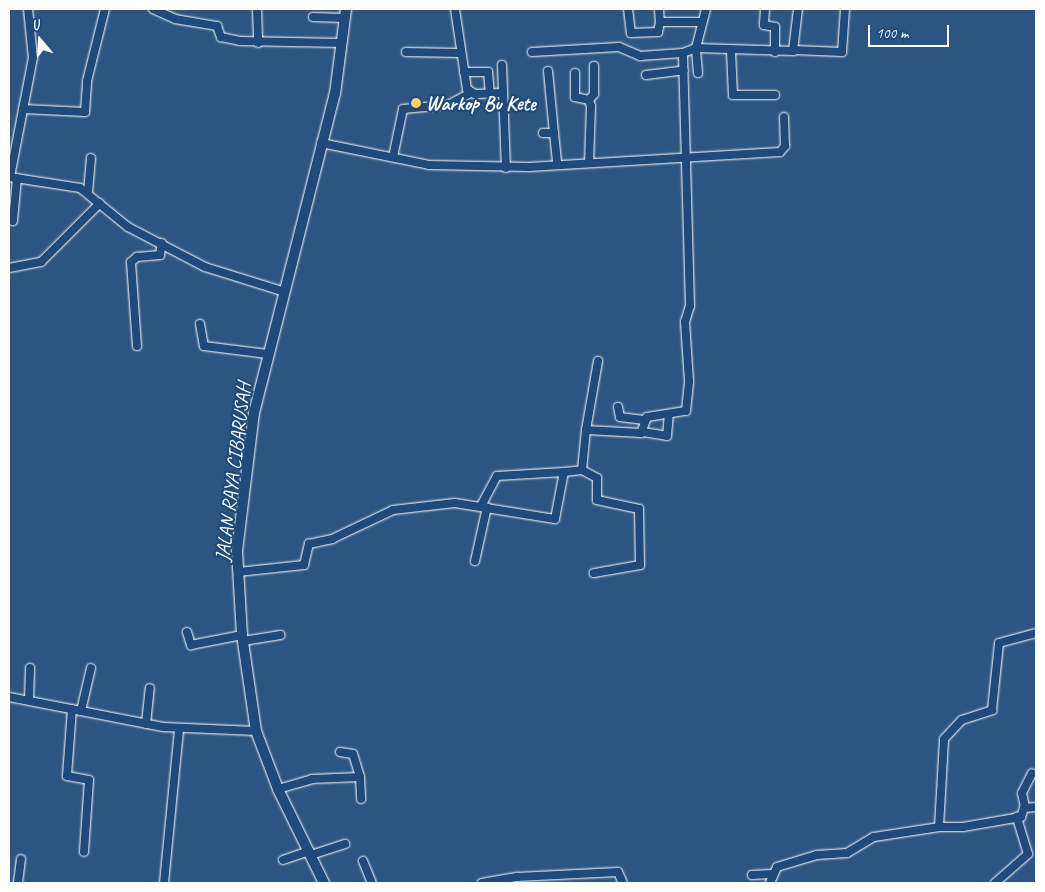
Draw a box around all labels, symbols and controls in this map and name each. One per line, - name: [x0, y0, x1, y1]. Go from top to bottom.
- north arrow: [15, 15, 65, 65]
- scale bar: [870, 15, 951, 47]
- text: U: [29, 16, 41, 34]
- text: 100 m: [876, 24, 908, 43]
- place label: Warkop Bu Kete: [426, 91, 536, 115]
- marker: Warkop Bu Kete: [410, 97, 422, 109]
- street label: JALAN RAYA CIBARUSAH: [210, 381, 256, 563]

